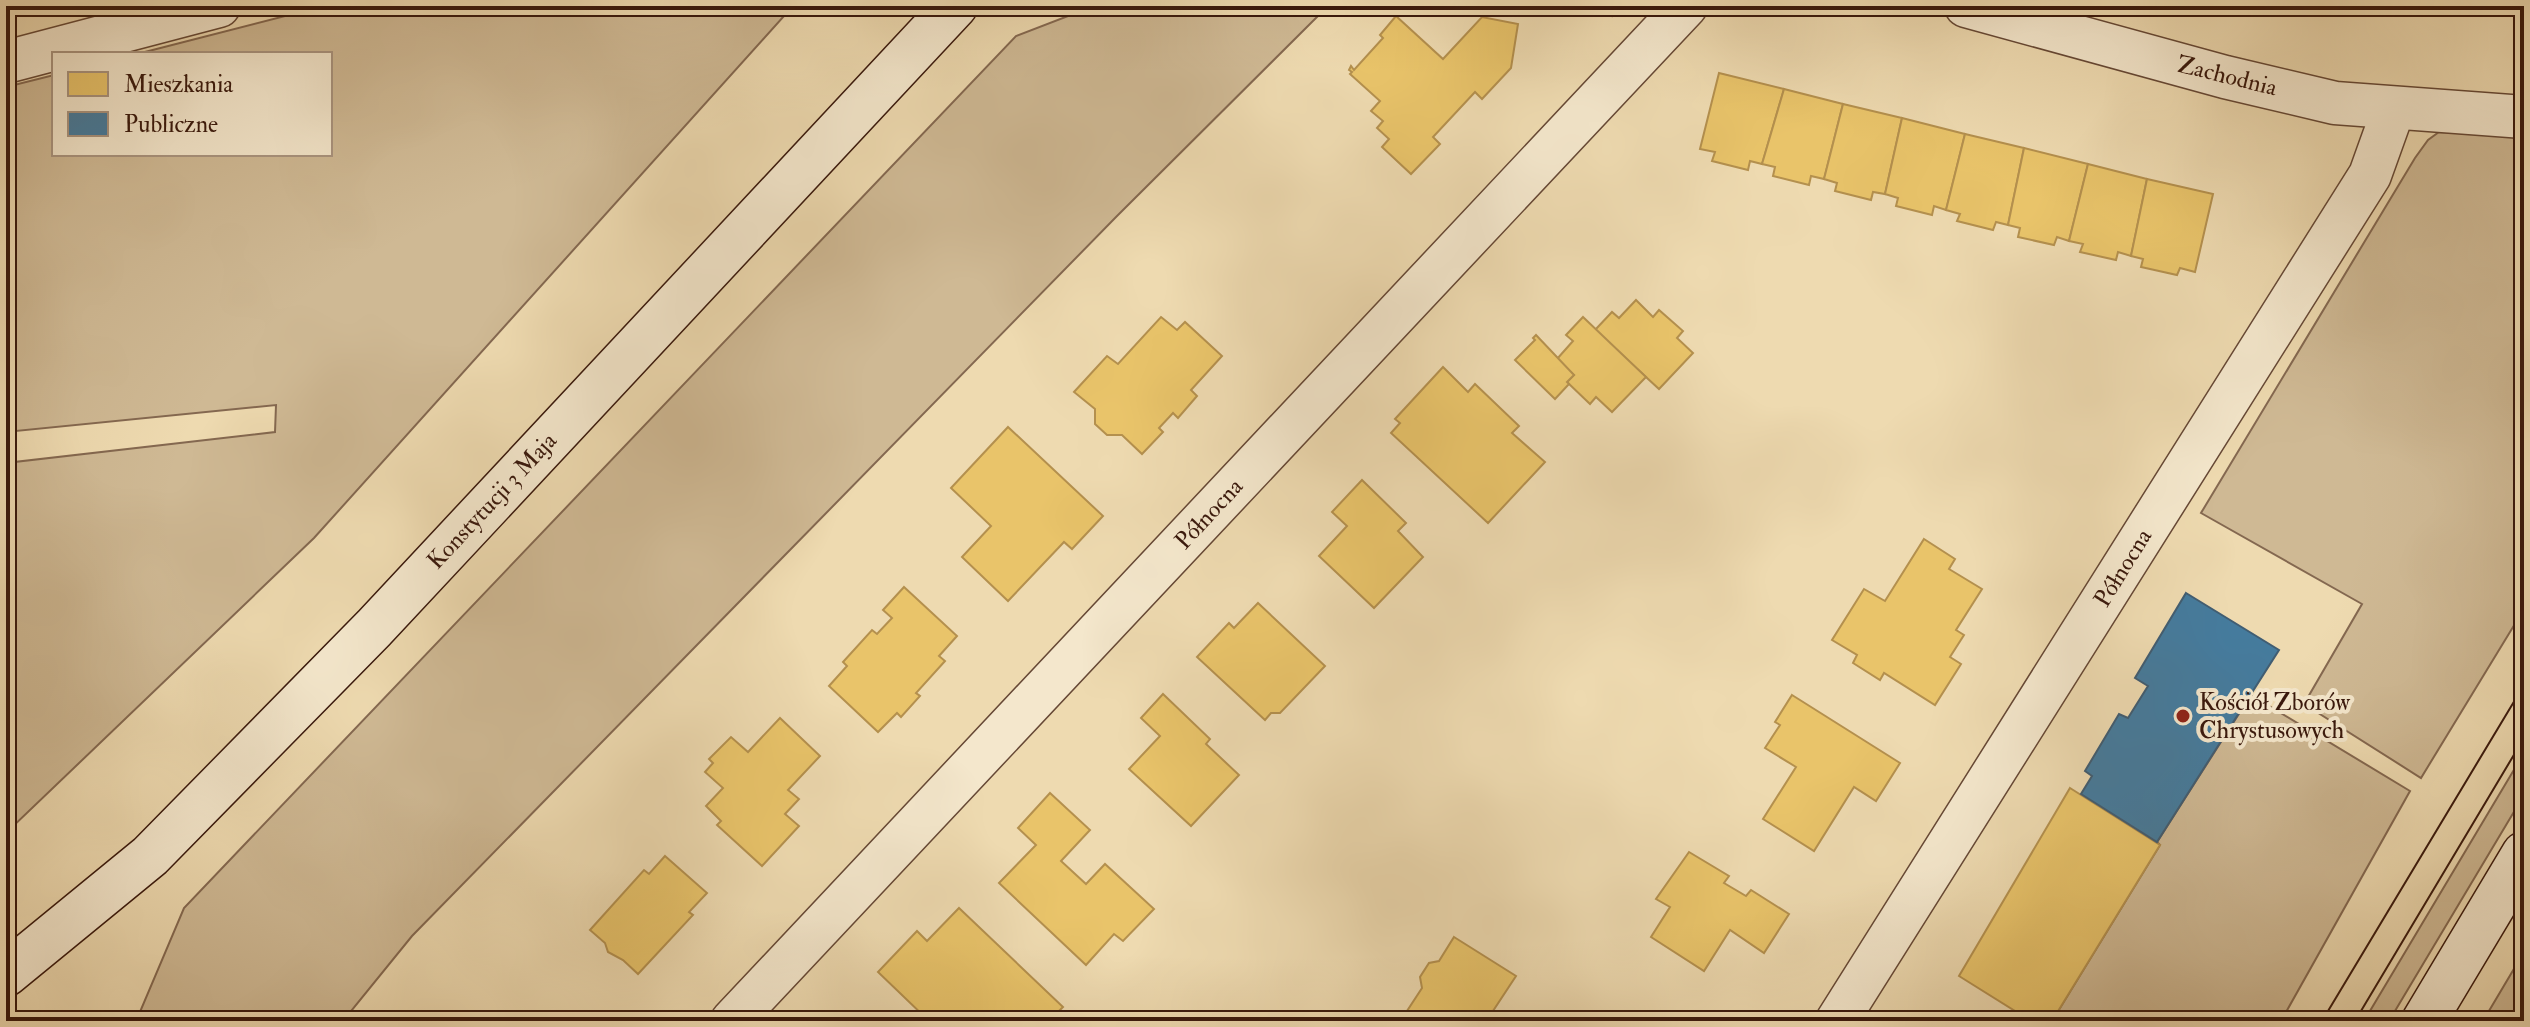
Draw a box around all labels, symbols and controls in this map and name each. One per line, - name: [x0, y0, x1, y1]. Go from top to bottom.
- street label: Zachodnia: [2174, 49, 2281, 104]
- legend: [52, 52, 332, 156]
- text: Mieszkania: [124, 69, 234, 100]
- text: Publiczne: [124, 109, 218, 140]
- street label: Konstytucji 3 Maja: [421, 425, 564, 576]
- street label: Północna: [1168, 471, 1251, 556]
- street label: Północna: [2087, 522, 2160, 613]
- place label: Kościół Zborów Chrystusowych: [2199, 687, 2351, 746]
- marker: Kościół Zborów Chrystusowych: [2174, 707, 2192, 725]

